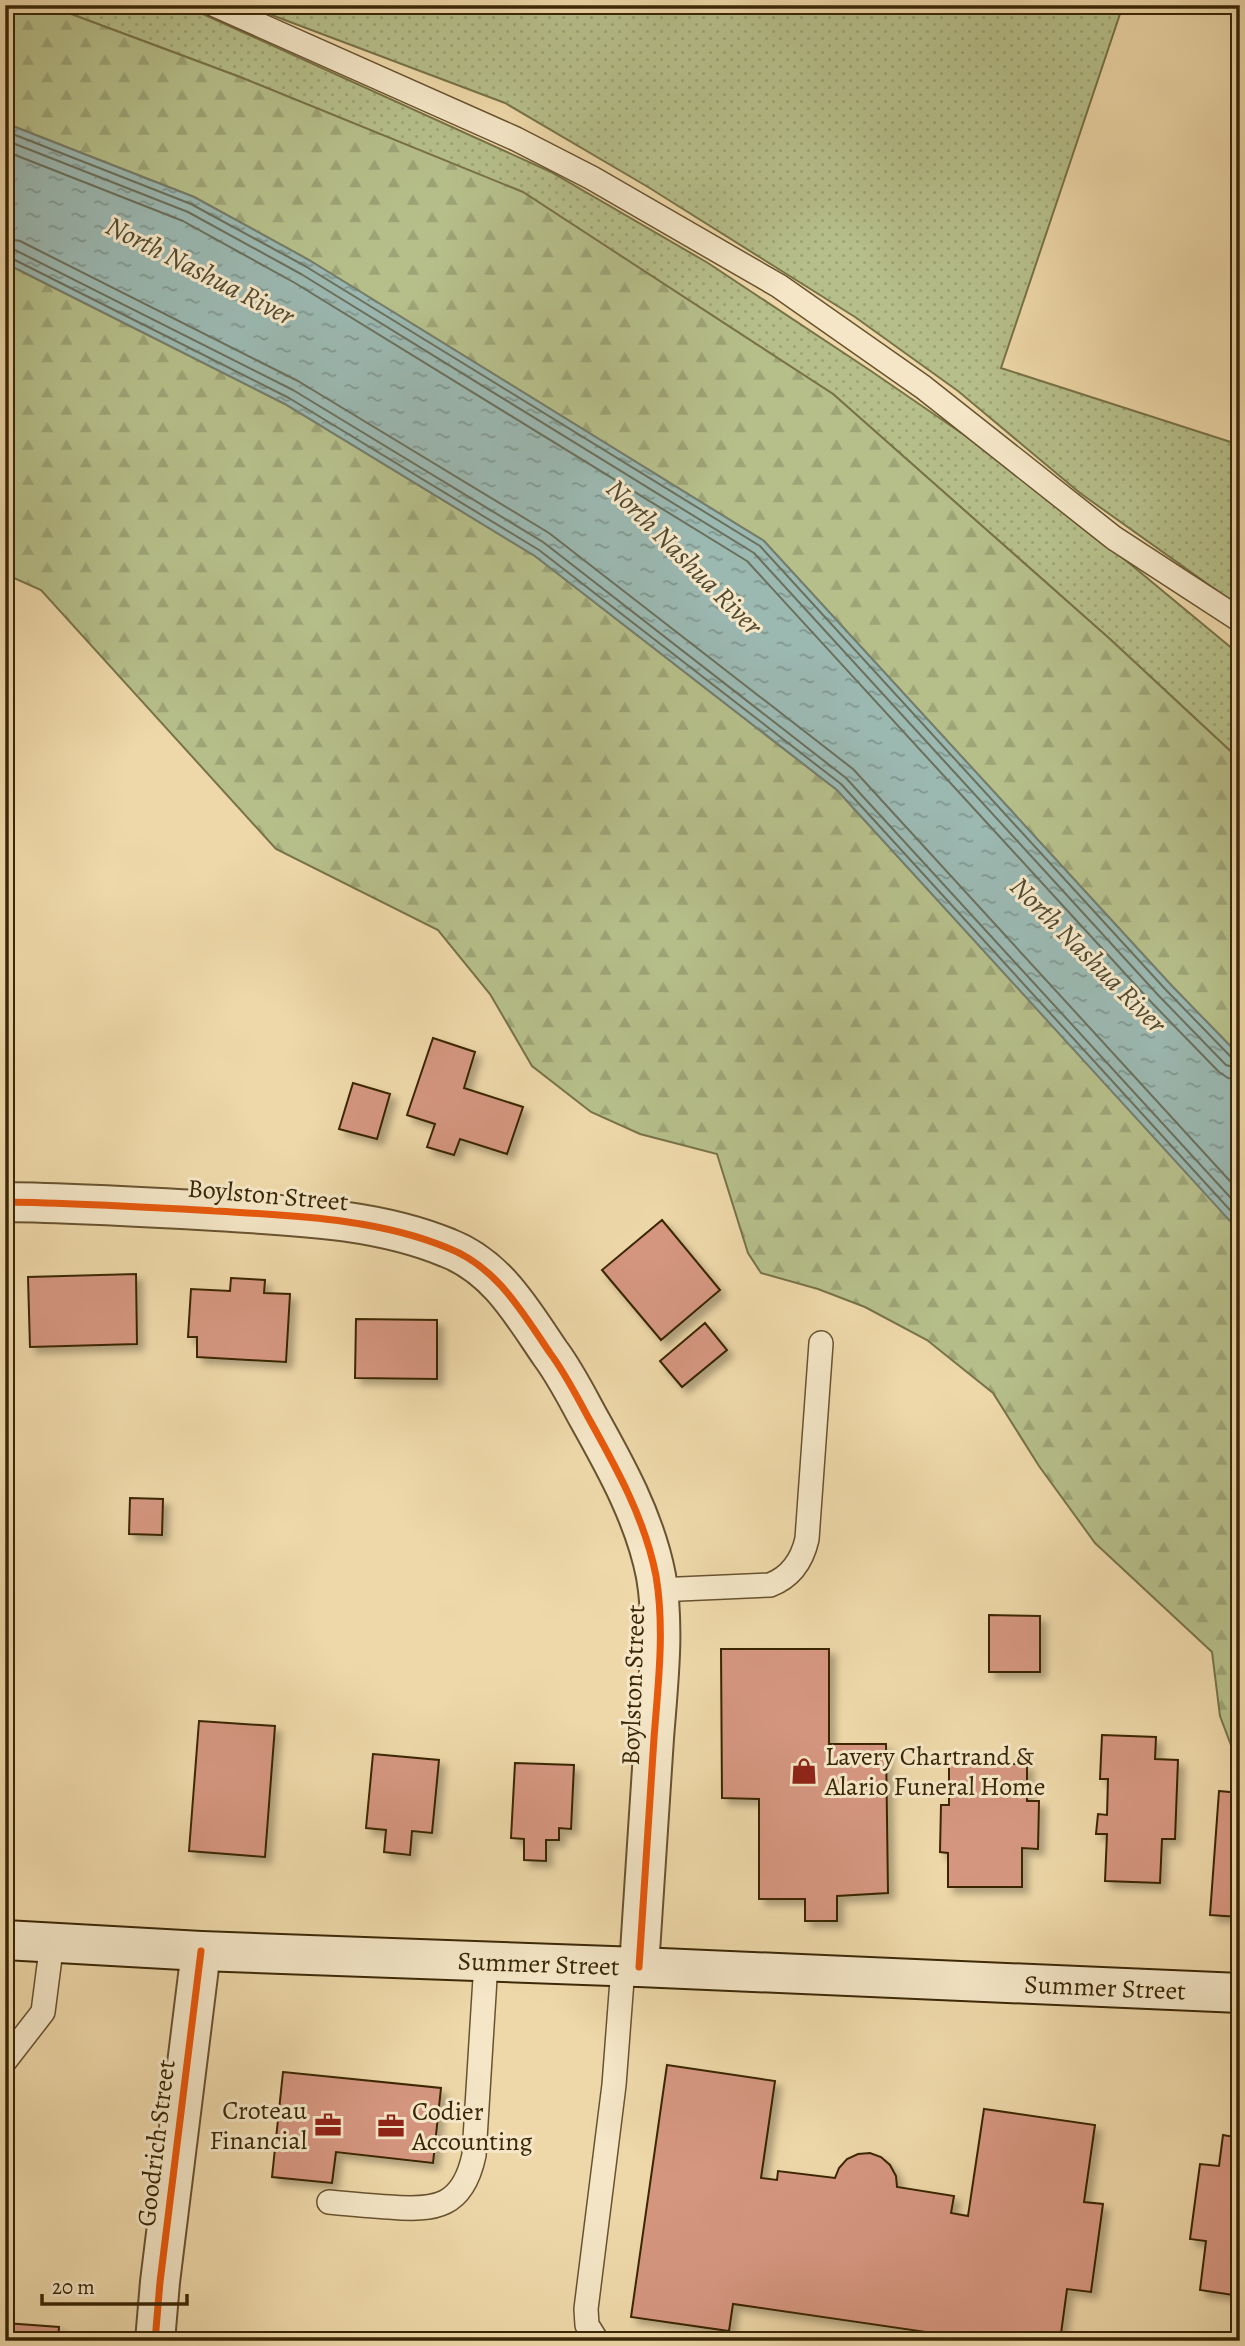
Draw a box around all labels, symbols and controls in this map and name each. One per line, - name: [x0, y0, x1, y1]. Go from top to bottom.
- water label: North Nashua River: [99, 207, 302, 336]
- water label: North Nashua River: [597, 470, 772, 645]
- water label: North Nashua River: [1001, 868, 1176, 1043]
- street label: Boylston Street: [186, 1171, 350, 1219]
- street label: Boylston Street: [613, 1603, 653, 1766]
- place label: Lavery Chartrand & Alario Funeral Home: [824, 1739, 1045, 1804]
- shop icon: Lavery Chartrand & Alario Funeral Home: [789, 1756, 819, 1786]
- street label: Summer Street: [457, 1943, 620, 1984]
- street label: Summer Street: [1023, 1966, 1187, 2008]
- street label: Goodrich Street: [128, 2057, 184, 2228]
- place label: Croteau Financial: [209, 2093, 308, 2158]
- place label: Codier Accounting: [411, 2094, 533, 2159]
- office icon: Croteau Financial: [313, 2110, 343, 2140]
- office icon: Codier Accounting: [376, 2111, 406, 2141]
- scale bar: [42, 2262, 187, 2306]
- text: 20 m: [52, 2273, 95, 2301]

